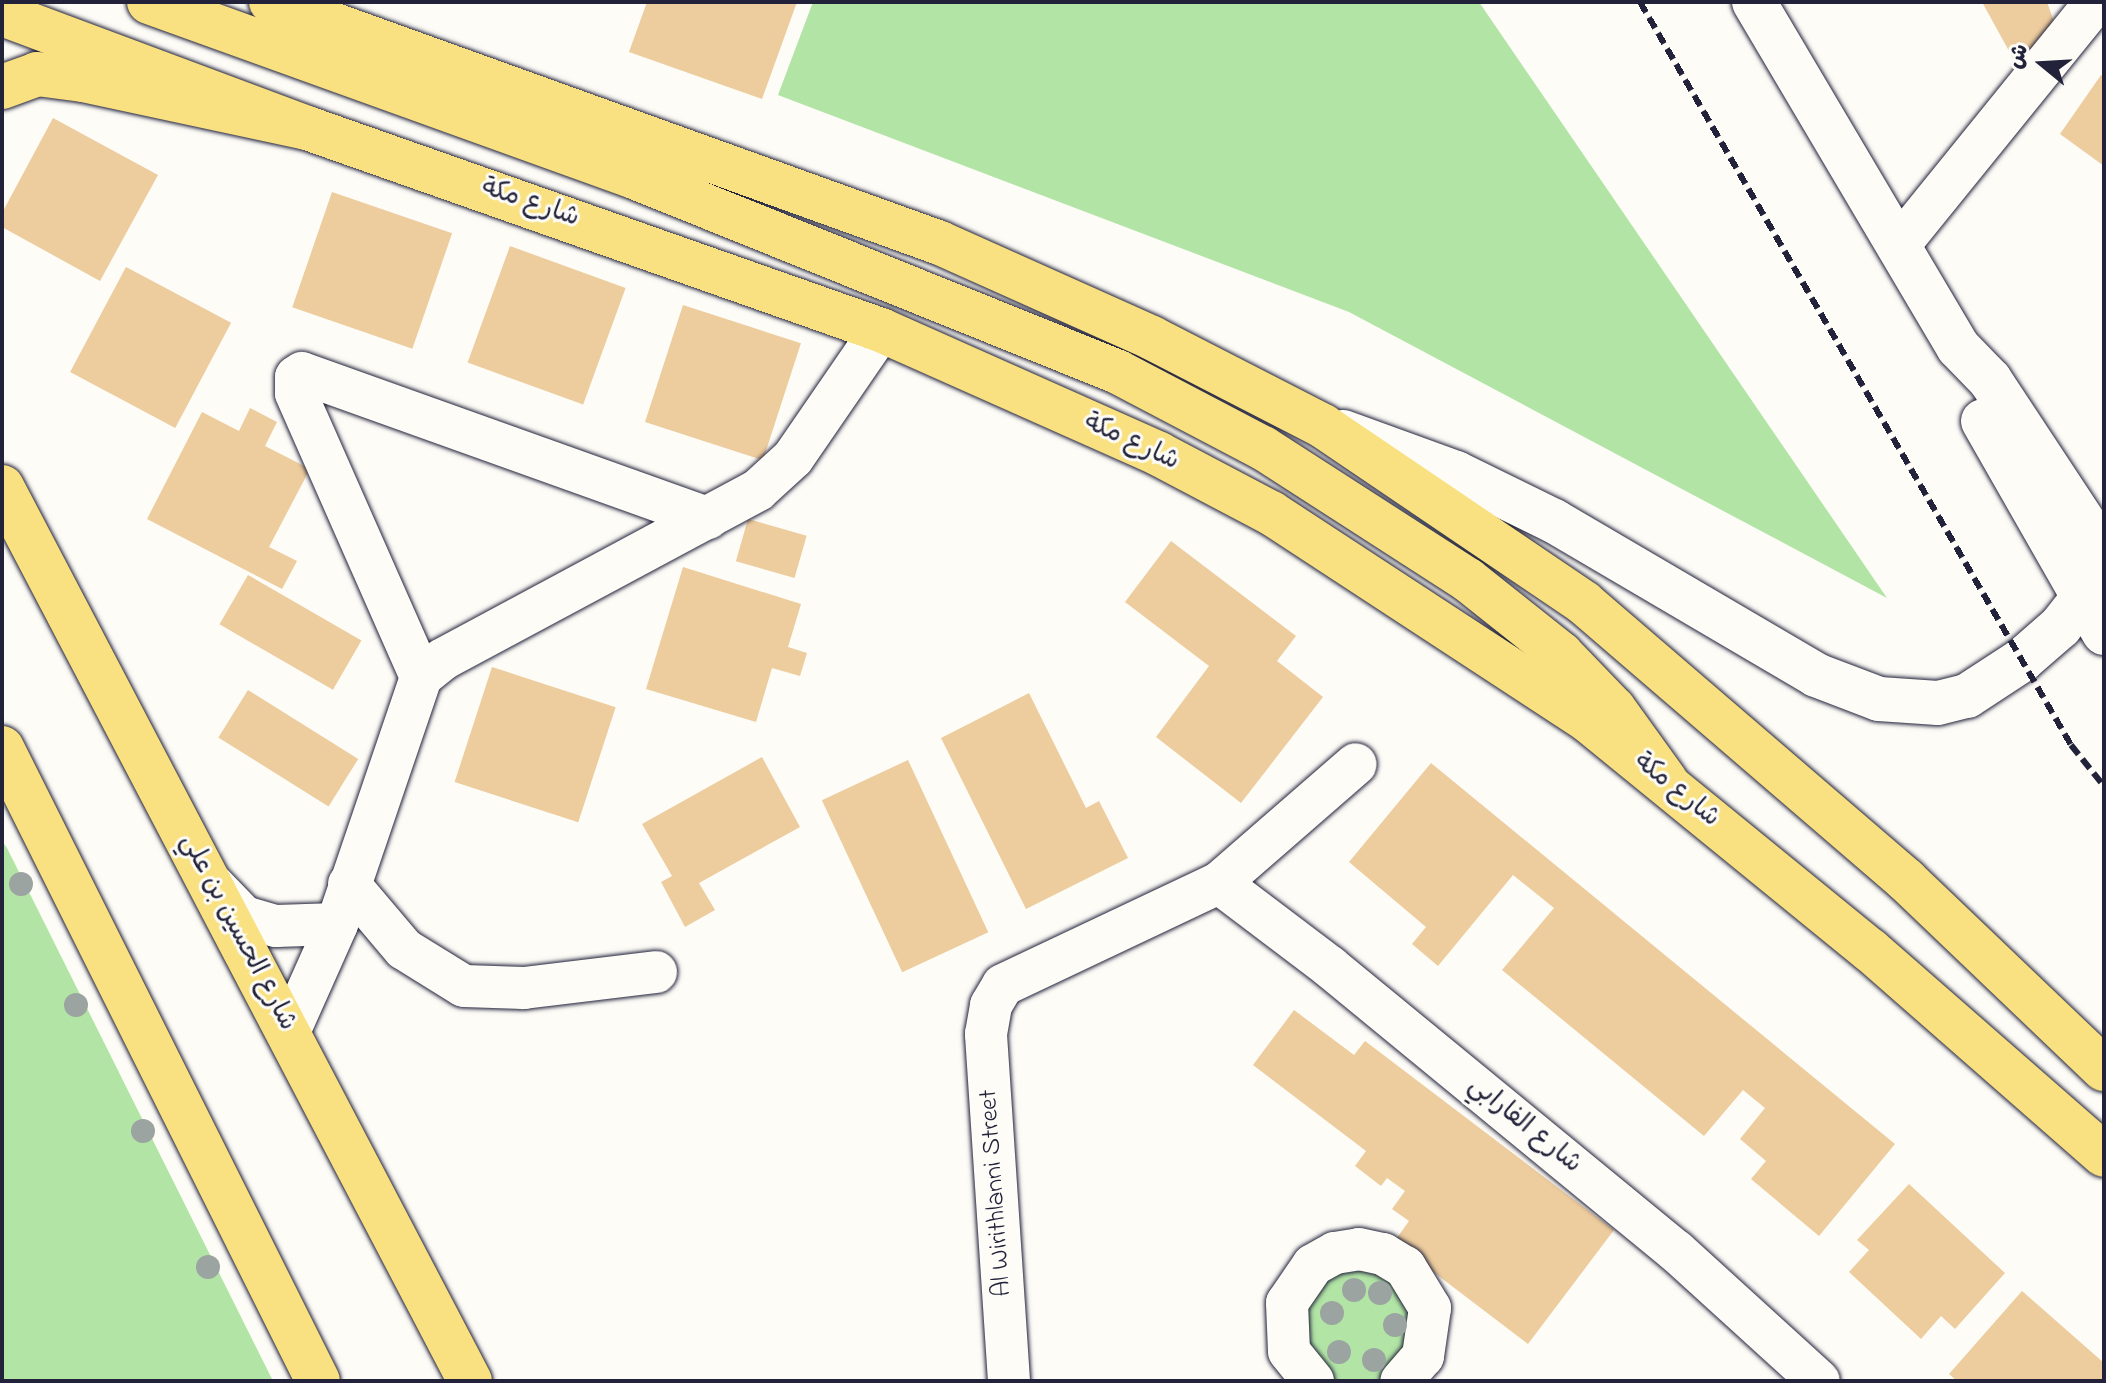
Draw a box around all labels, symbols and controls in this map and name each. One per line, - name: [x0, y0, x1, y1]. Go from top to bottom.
- north arrow: [2002, 24, 2082, 104]
- text: ش: [2000, 40, 2038, 73]
- street label: شارع مكة: [477, 173, 583, 235]
- street label: شارع مكة: [1079, 407, 1183, 479]
- street label: شارع مكة: [1627, 747, 1725, 835]
- street label: شارع الحسين بن علي: [172, 829, 302, 1037]
- street label: شارع الفارابي: [1461, 1071, 1587, 1181]
- street label: Al Wirithlanni Street: [974, 1088, 1020, 1298]

